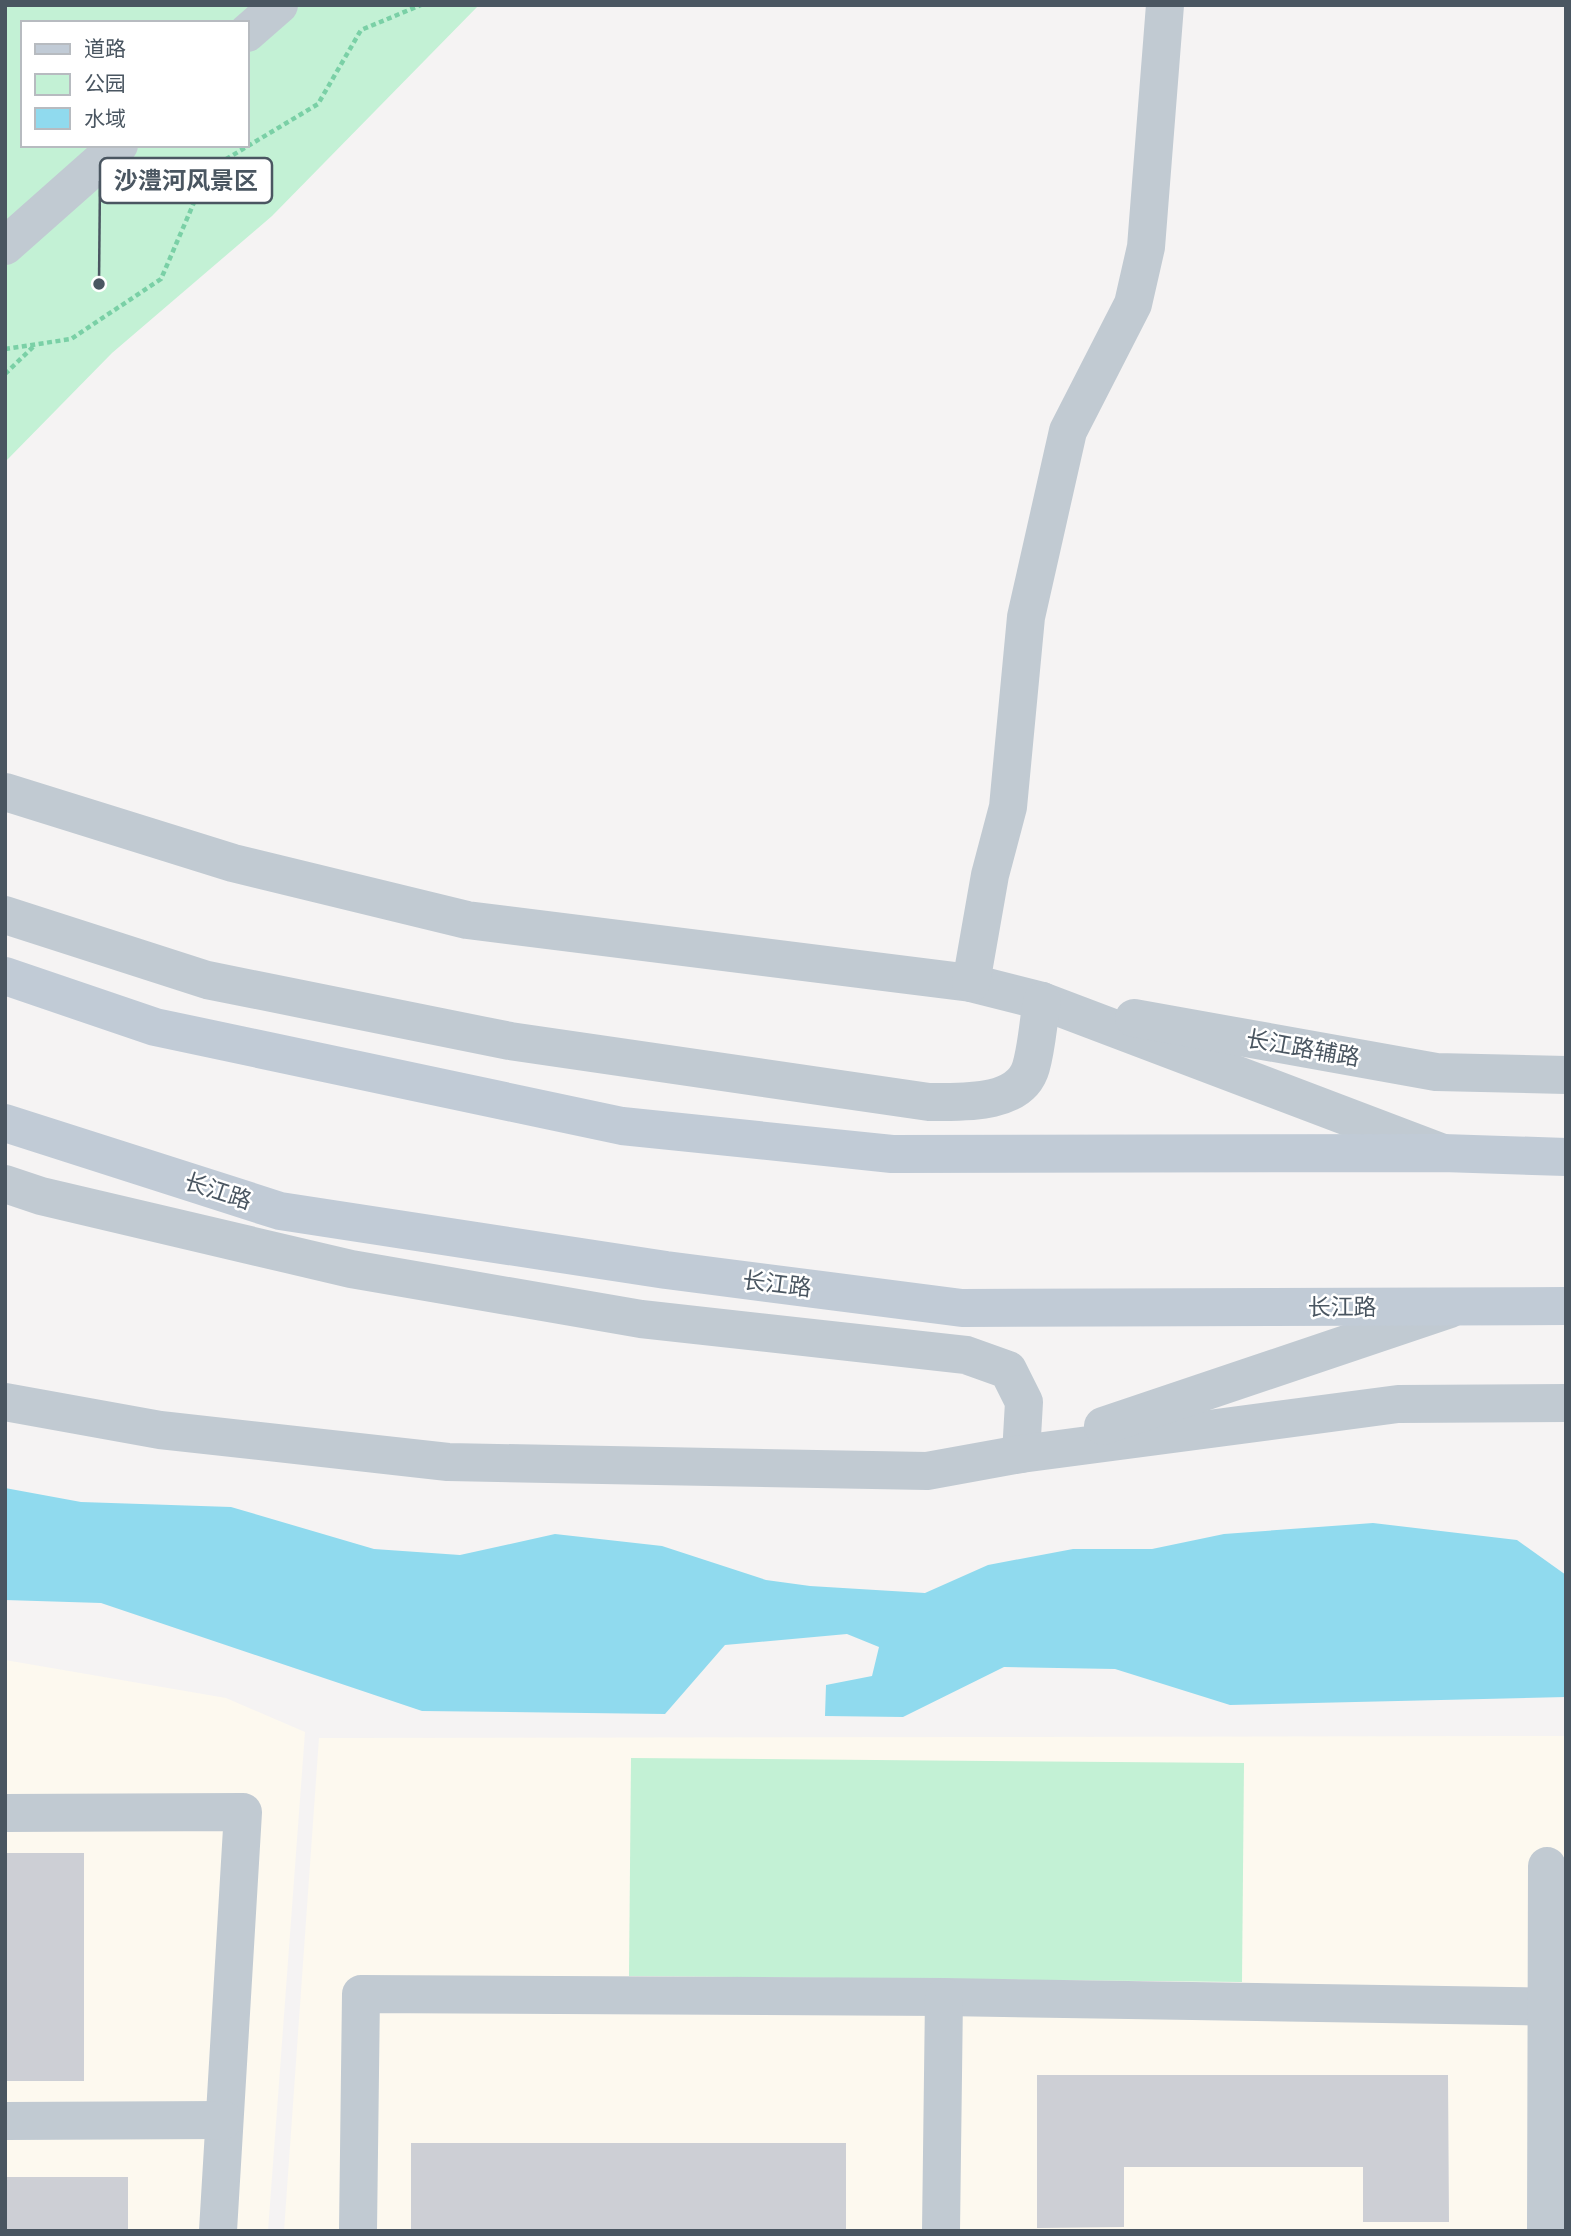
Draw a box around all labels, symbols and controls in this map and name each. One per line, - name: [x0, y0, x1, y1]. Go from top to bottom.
- legend: [21, 21, 248, 147]
- text: 道路: [84, 35, 126, 63]
- text: 公园: [84, 70, 126, 98]
- text: 水域: [84, 105, 126, 133]
- callout: 沙澧河风景区: [100, 158, 272, 203]
- text: 沙澧河风景区: [114, 165, 258, 196]
- street label: 长江路辅路: [1244, 1023, 1362, 1073]
- street label: 长江路: [181, 1166, 255, 1216]
- street label: 长江路: [741, 1265, 813, 1303]
- street label: 长江路: [1308, 1292, 1377, 1322]

